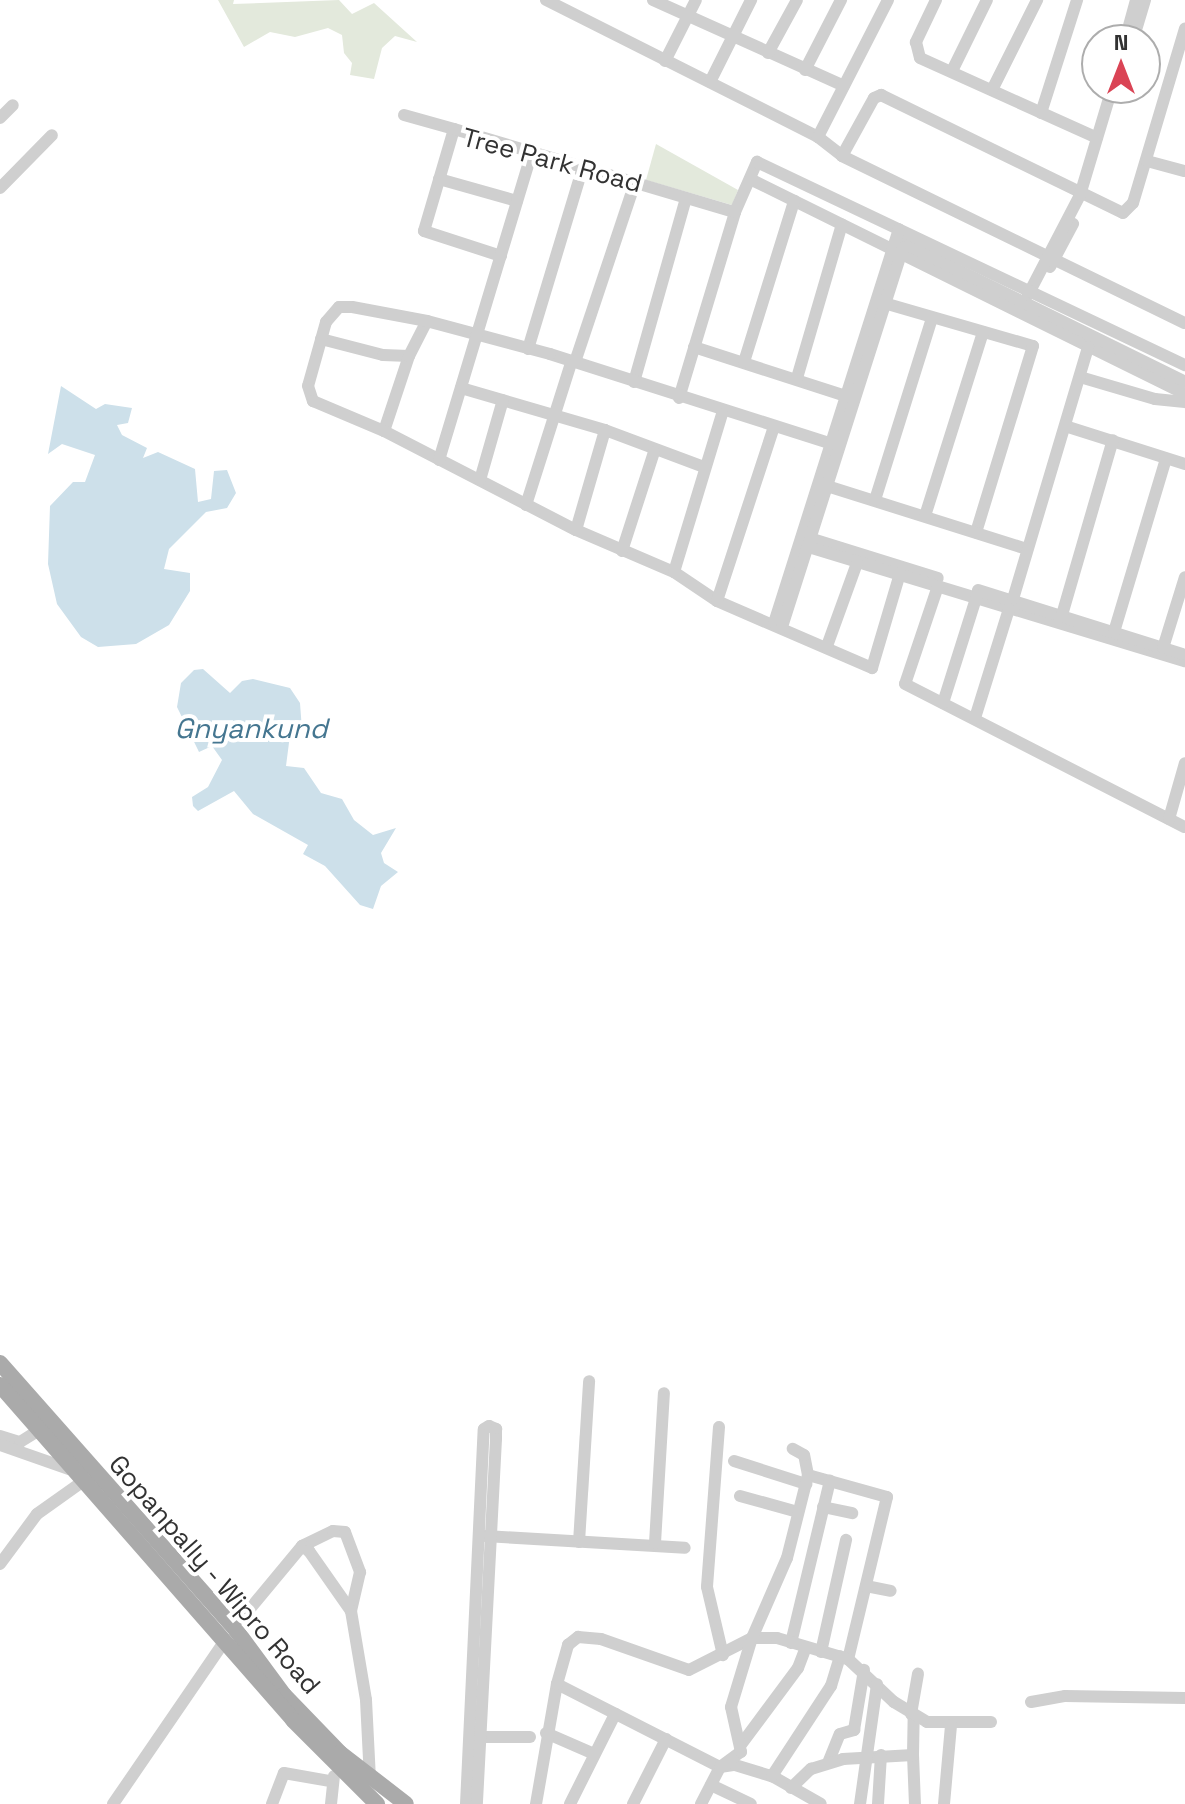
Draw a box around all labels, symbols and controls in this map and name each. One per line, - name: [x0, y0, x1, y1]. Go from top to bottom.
- north arrow: [1081, 24, 1161, 104]
- text: N: [1114, 28, 1128, 56]
- street label: Tree Park Road: [459, 122, 645, 200]
- water label: Gnyankund: [174, 711, 328, 745]
- street label: Gopanpally - Wipro Road: [101, 1448, 327, 1702]

